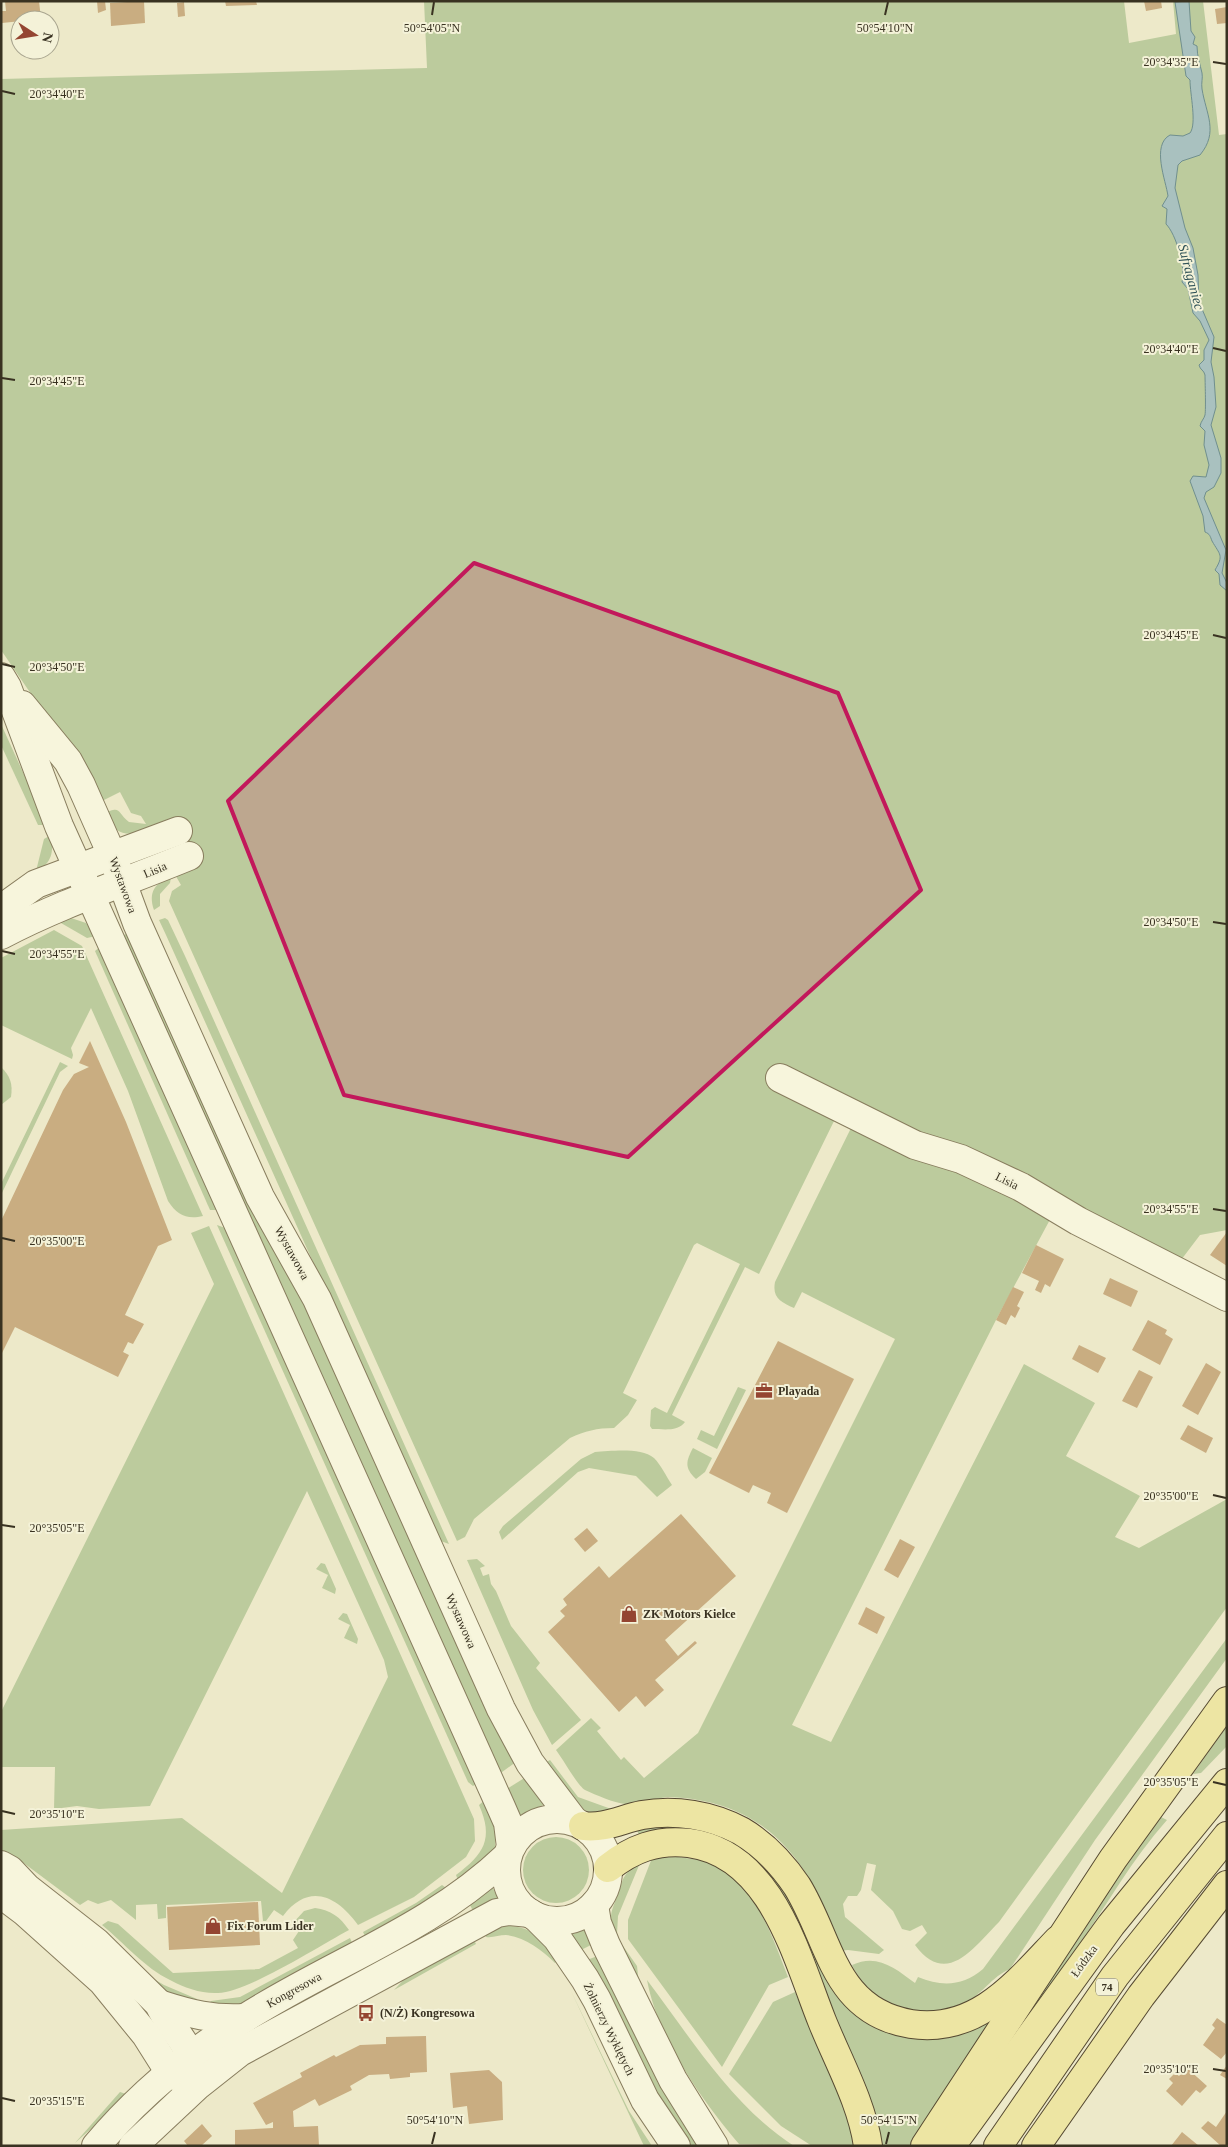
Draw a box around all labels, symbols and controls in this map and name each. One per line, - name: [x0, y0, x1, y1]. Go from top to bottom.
- north arrow: [10, 10, 60, 60]
- text: 50°54'05"N: [404, 21, 461, 35]
- text: 50°54'10"N: [857, 21, 914, 35]
- text: N: [39, 31, 56, 44]
- text: 20°34'35"E: [1143, 55, 1199, 69]
- text: 20°34'40"E: [29, 87, 85, 101]
- water label: Sufraganiec: [1175, 242, 1207, 312]
- text: 20°34'40"E: [1143, 342, 1199, 356]
- text: 20°34'45"E: [29, 374, 85, 388]
- text: 20°34'45"E: [1143, 628, 1199, 642]
- text: 20°34'50"E: [29, 660, 85, 674]
- street label: Wystawowa: [106, 855, 140, 916]
- street label: Lisia: [141, 859, 169, 881]
- text: 20°34'50"E: [1143, 915, 1199, 929]
- text: 20°34'55"E: [29, 947, 85, 961]
- street label: Lisia: [993, 1169, 1021, 1193]
- text: 20°34'55"E: [1143, 1202, 1199, 1216]
- street label: Wystawowa: [272, 1224, 313, 1283]
- text: 20°35'00"E: [29, 1234, 85, 1248]
- office icon: Playada: [754, 1381, 774, 1401]
- place label: Playada: [778, 1384, 819, 1398]
- text: 20°35'00"E: [1143, 1489, 1199, 1503]
- text: 20°35'05"E: [29, 1521, 85, 1535]
- street label: Wystawowa: [443, 1591, 480, 1651]
- shop icon: ZK Motors Kielce: [619, 1604, 639, 1624]
- place label: ZK Motors Kielce: [643, 1607, 736, 1621]
- text: 20°35'05"E: [1143, 1775, 1199, 1789]
- text: 20°35'10"E: [29, 1807, 85, 1821]
- shop icon: Fix Forum Lider: [203, 1916, 223, 1936]
- place label: Fix Forum Lider: [227, 1919, 314, 1933]
- street label: Łódzka: [1068, 1942, 1101, 1980]
- street label: Kongresowa: [264, 1969, 325, 2011]
- road number: 74: [1096, 1978, 1118, 1995]
- street label: Żołnierzy Wyklętych: [580, 1980, 638, 2078]
- bus stop icon: (N/Ż) Kongresowa: [356, 2003, 376, 2023]
- place label: (N/Ż) Kongresowa: [380, 2006, 475, 2020]
- text: 20°35'10"E: [1143, 2062, 1199, 2076]
- text: 20°35'15"E: [29, 2094, 85, 2108]
- text: 50°54'10"N: [407, 2113, 464, 2127]
- text: 50°54'15"N: [861, 2113, 918, 2127]

